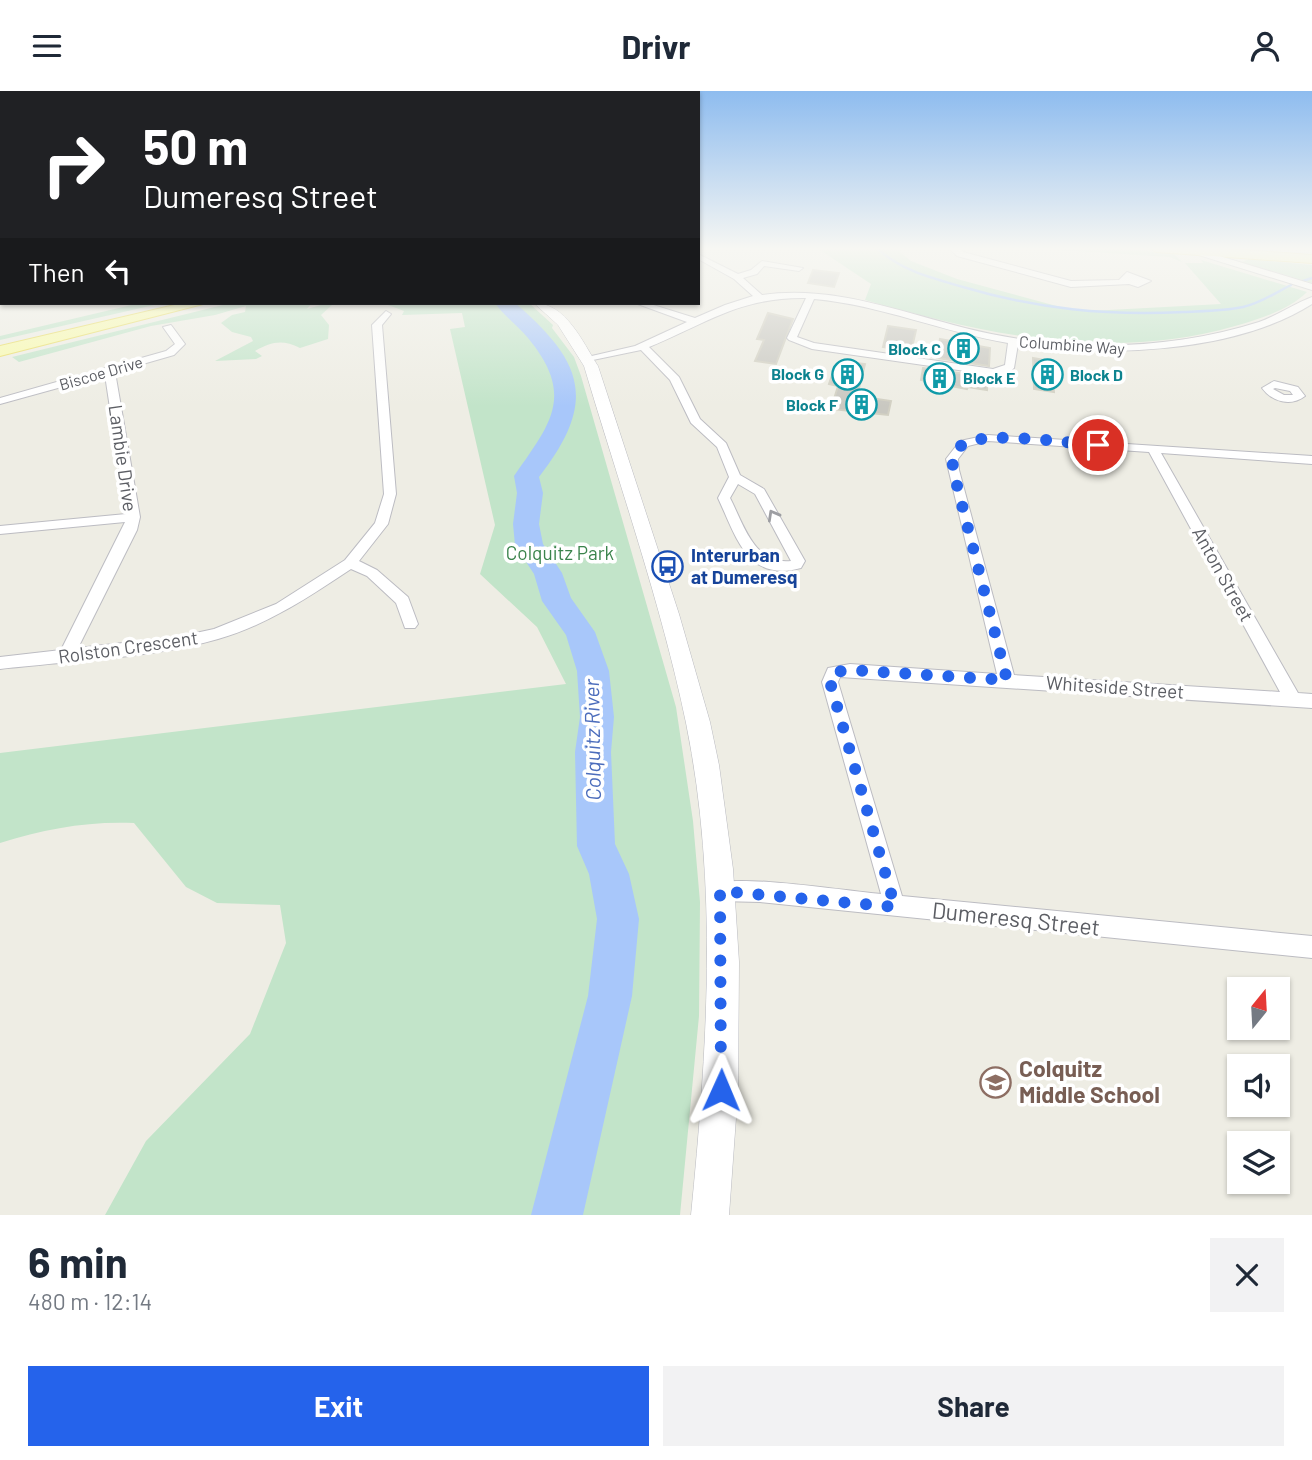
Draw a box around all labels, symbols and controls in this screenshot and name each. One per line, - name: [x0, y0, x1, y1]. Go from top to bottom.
- icon: menu: [28, 27, 66, 65]
- text: Drivr: [621, 27, 691, 65]
- icon: person: [1246, 27, 1284, 65]
- text: 50 m: [143, 116, 248, 175]
- icon: right: [28, 119, 119, 210]
- text: Dumeresq Street: [143, 176, 378, 214]
- icon: left: [99, 252, 137, 290]
- text: Then: [28, 256, 85, 287]
- street label: Columbine Way: [1019, 331, 1126, 358]
- building icon: Block C: [947, 332, 981, 366]
- place label: Block C: [888, 339, 941, 358]
- street label: Biscoe Drive: [57, 352, 145, 394]
- building icon: Block G: [830, 357, 864, 391]
- building icon: Block D: [1030, 358, 1064, 392]
- building icon: Block E: [923, 361, 957, 395]
- place label: Block G: [771, 364, 824, 383]
- place label: Block D: [1070, 365, 1123, 384]
- place label: Block E: [963, 368, 1015, 387]
- building icon: Block F: [844, 388, 878, 422]
- place label: Block F: [786, 395, 838, 414]
- street label: Lambie Drive: [105, 403, 142, 513]
- pin: [1068, 415, 1128, 475]
- icon: arrive: [1079, 426, 1117, 464]
- one-way arrow: [767, 509, 781, 522]
- street label: Anton Street: [1188, 522, 1259, 625]
- park label: Colquitz Park: [506, 541, 614, 564]
- place label: Interurban at Dumeresq: [691, 543, 798, 588]
- bus stop icon: Interurban at Dumeresq: [651, 549, 685, 583]
- street label: Rolston Crescent: [57, 625, 199, 668]
- street label: Whiteside Street: [1045, 670, 1185, 703]
- water label: Colquitz River: [578, 679, 605, 801]
- street label: Dumeresq Street: [931, 895, 1102, 941]
- north arrow: [1227, 977, 1290, 1039]
- map controls: [1227, 977, 1290, 1194]
- position arrow: [684, 1053, 758, 1127]
- place label: Colquitz Middle School: [1019, 1054, 1160, 1108]
- button: sound: [1227, 1054, 1290, 1117]
- school or university icon: Colquitz Middle School: [979, 1065, 1013, 1099]
- button: layers: [1227, 1131, 1290, 1194]
- text: 6 min: [28, 1236, 128, 1286]
- button: close: [1210, 1238, 1284, 1312]
- text: 480 m · 12:14: [28, 1287, 152, 1315]
- button: Exit: [28, 1366, 649, 1446]
- button: Share: [663, 1366, 1284, 1446]

